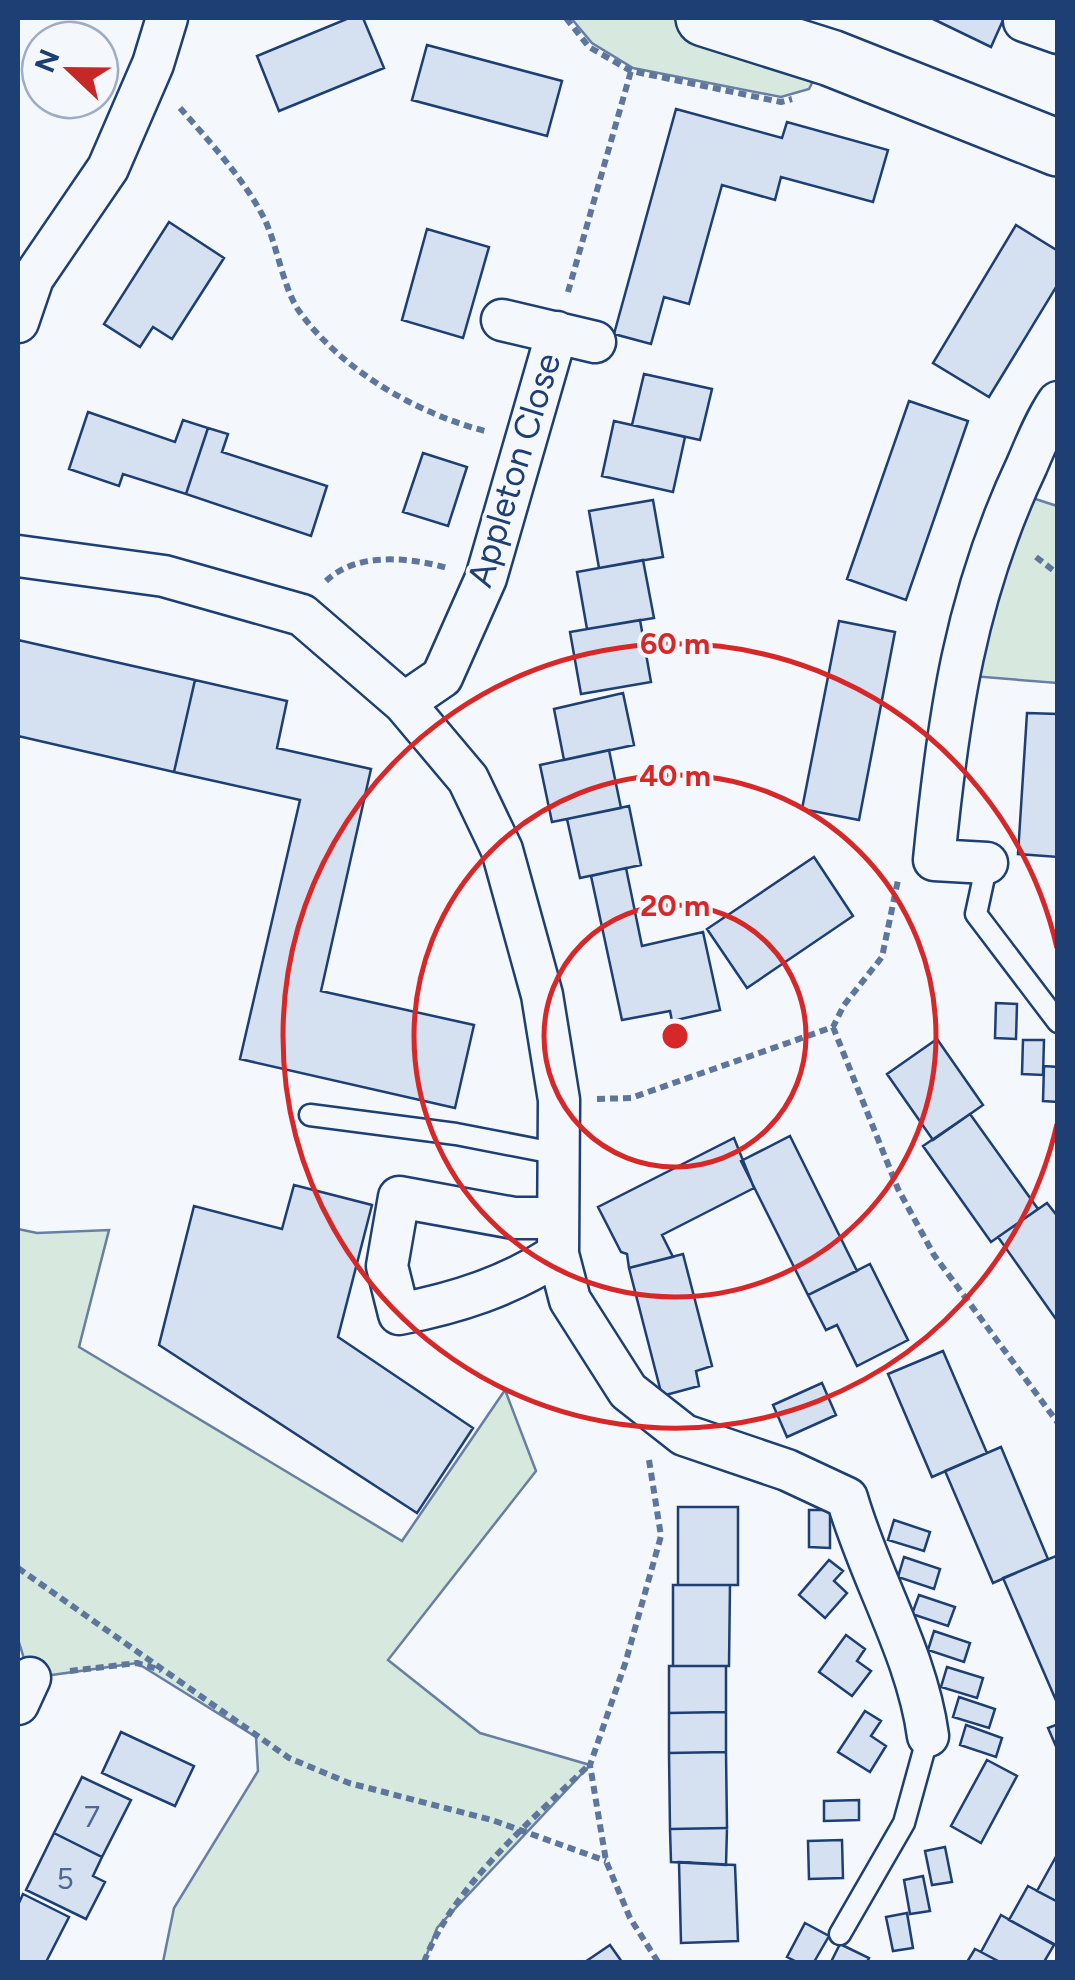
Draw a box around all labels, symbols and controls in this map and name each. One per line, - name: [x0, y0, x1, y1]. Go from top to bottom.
- north arrow: [20, 20, 120, 120]
- text: N: [27, 44, 67, 77]
- street label: Appleton Close: [459, 348, 569, 592]
- text: 60 m: [640, 625, 710, 662]
- text: 40 m: [639, 757, 711, 794]
- text: 20 m: [640, 887, 710, 924]
- centre of rings: [657, 1018, 693, 1054]
- house number: 7: [84, 1798, 100, 1835]
- house number: 5: [56, 1860, 74, 1897]

